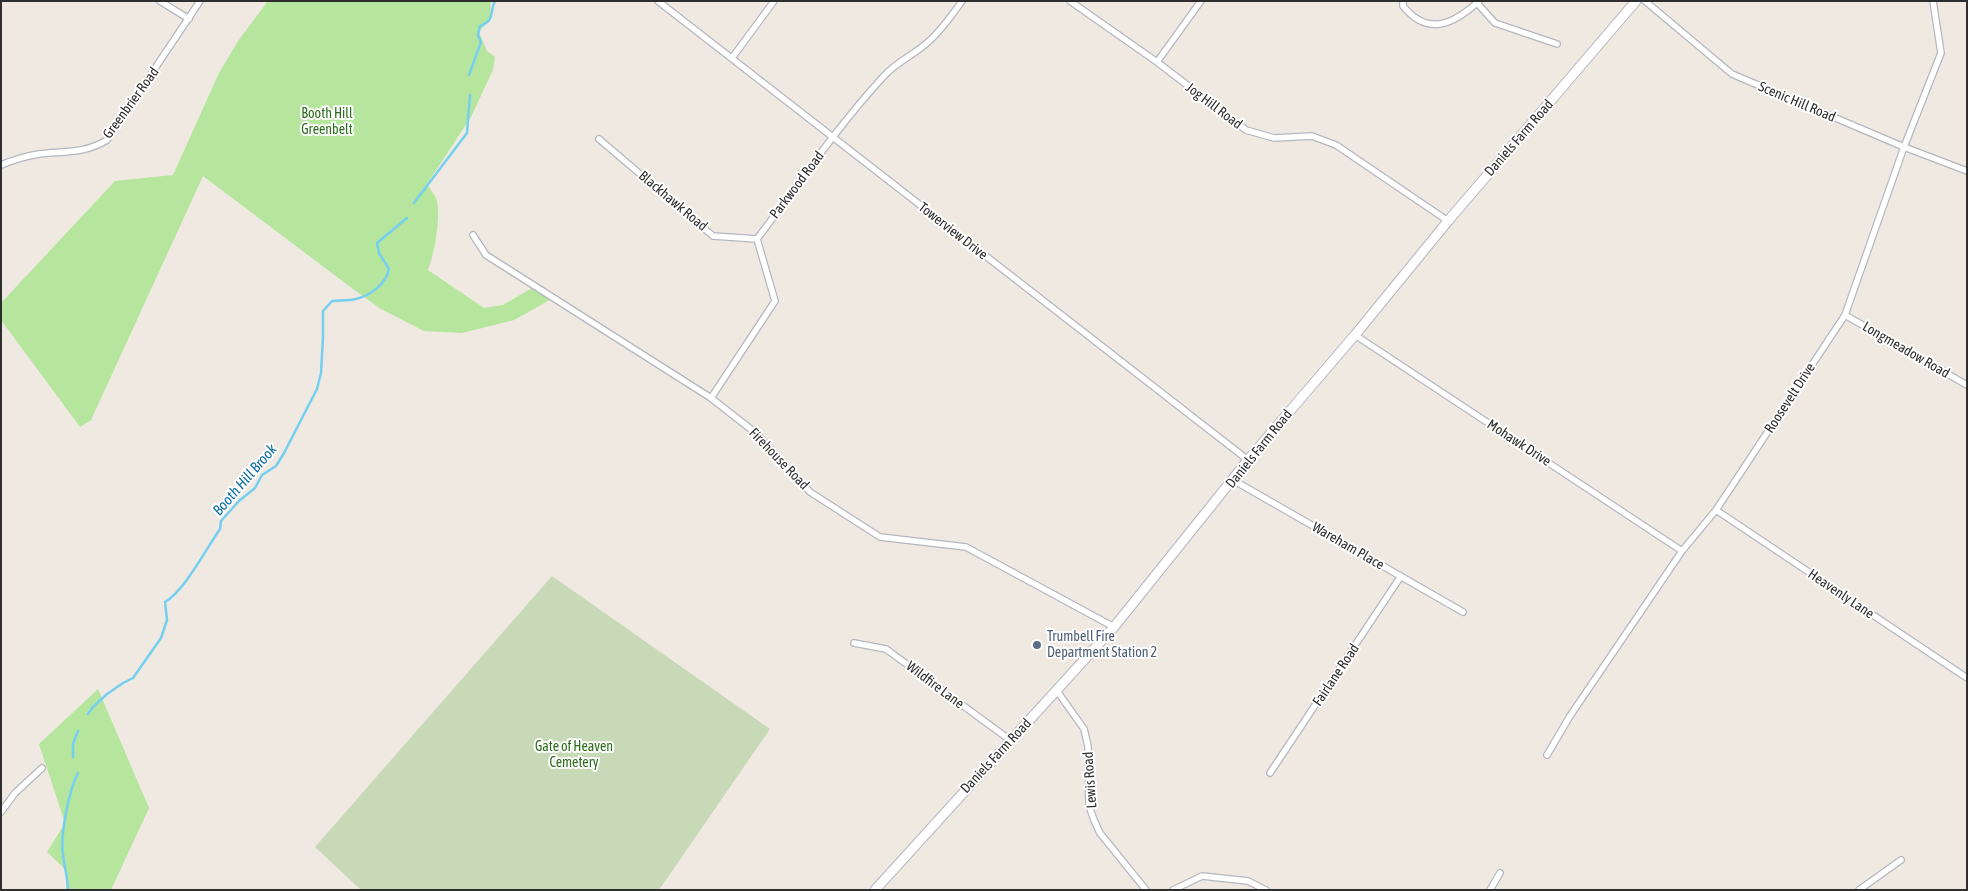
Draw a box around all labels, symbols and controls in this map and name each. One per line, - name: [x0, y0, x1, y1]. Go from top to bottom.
- street label: Greenbrier Road: [99, 64, 163, 142]
- street label: Scenic Hill Road: [1756, 78, 1838, 126]
- street label: Jog Hill Road: [1182, 79, 1246, 133]
- street label: Daniels Farm Road: [1481, 96, 1557, 180]
- park label: Booth Hill Greenbelt: [301, 106, 353, 138]
- street label: Parkwood Road: [766, 148, 828, 222]
- street label: Blackhawk Road: [635, 167, 711, 235]
- street label: Towerview Drive: [915, 199, 991, 263]
- street label: Longmeadow Road: [1859, 318, 1953, 382]
- street label: Roosevelt Drive: [1761, 360, 1819, 436]
- street label: Daniels Farm Road: [1222, 406, 1296, 492]
- street label: Mohawk Drive: [1484, 416, 1554, 470]
- street label: Firehouse Road: [745, 425, 813, 493]
- water label: Booth Hill Brook: [209, 441, 281, 519]
- street label: Wareham Place: [1309, 519, 1387, 573]
- street label: Heavenly Lane: [1805, 566, 1877, 622]
- place label: Trumbell Fire Department Station 2: [1047, 629, 1157, 662]
- marker: Trumbell Fire Department Station 2: [1031, 639, 1043, 651]
- street label: Fairlane Road: [1309, 641, 1363, 709]
- street label: Wildfire Lane: [903, 658, 967, 712]
- street label: Daniels Farm Road: [957, 715, 1035, 797]
- park label: Gate of Heaven Cemetery: [535, 739, 613, 772]
- street label: Lewis Road: [1080, 751, 1100, 809]

